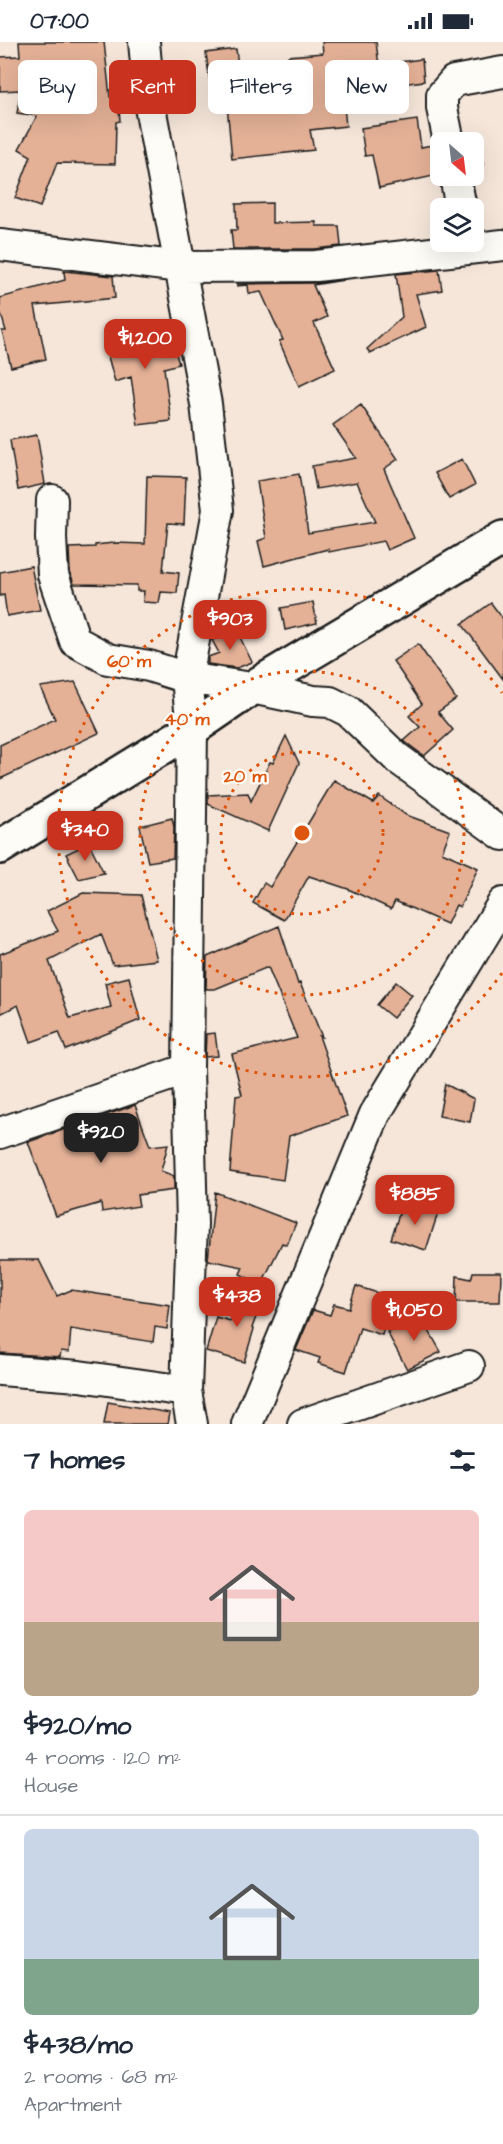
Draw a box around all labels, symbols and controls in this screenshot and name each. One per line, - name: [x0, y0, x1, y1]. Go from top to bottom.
- text: 07:00: [30, 6, 89, 37]
- chip: Buy: [18, 60, 97, 114]
- chip: Rent: [109, 60, 196, 114]
- chip: Filters: [208, 60, 313, 114]
- chip: New: [325, 60, 409, 114]
- north arrow: [430, 132, 484, 186]
- map controls: [430, 132, 484, 252]
- button: layers: [430, 198, 484, 252]
- pin: $1,200: [96, 319, 194, 370]
- text: $1,200: [118, 324, 172, 352]
- pin: $903: [194, 600, 266, 651]
- text: $903: [207, 605, 253, 633]
- text: 60 m: [107, 649, 152, 674]
- text: 40 m: [165, 707, 210, 732]
- text: 20 m: [223, 764, 267, 789]
- pin: $340: [49, 811, 121, 862]
- text: $340: [61, 816, 109, 844]
- centre of rings: [292, 823, 312, 843]
- pin: $920: [65, 1113, 137, 1164]
- text: $920: [78, 1118, 124, 1146]
- pin: $885: [379, 1175, 451, 1226]
- text: $885: [389, 1180, 441, 1208]
- pin: $438: [201, 1277, 273, 1328]
- text: $438: [213, 1282, 261, 1310]
- pin: $1,050: [365, 1291, 463, 1342]
- text: $1,050: [386, 1296, 442, 1324]
- text: 7 homes: [24, 1442, 125, 1478]
- icon: filters: [446, 1444, 479, 1477]
- icon: home: [198, 1549, 306, 1657]
- text: $920/mo: [24, 1708, 131, 1744]
- text: 4 rooms · 120 m²: [24, 1744, 181, 1772]
- text: House: [24, 1772, 78, 1800]
- icon: home: [198, 1868, 306, 1976]
- text: $438/mo: [24, 2027, 133, 2063]
- text: 2 rooms · 68 m²: [24, 2063, 178, 2091]
- text: Apartment: [24, 2091, 122, 2119]

